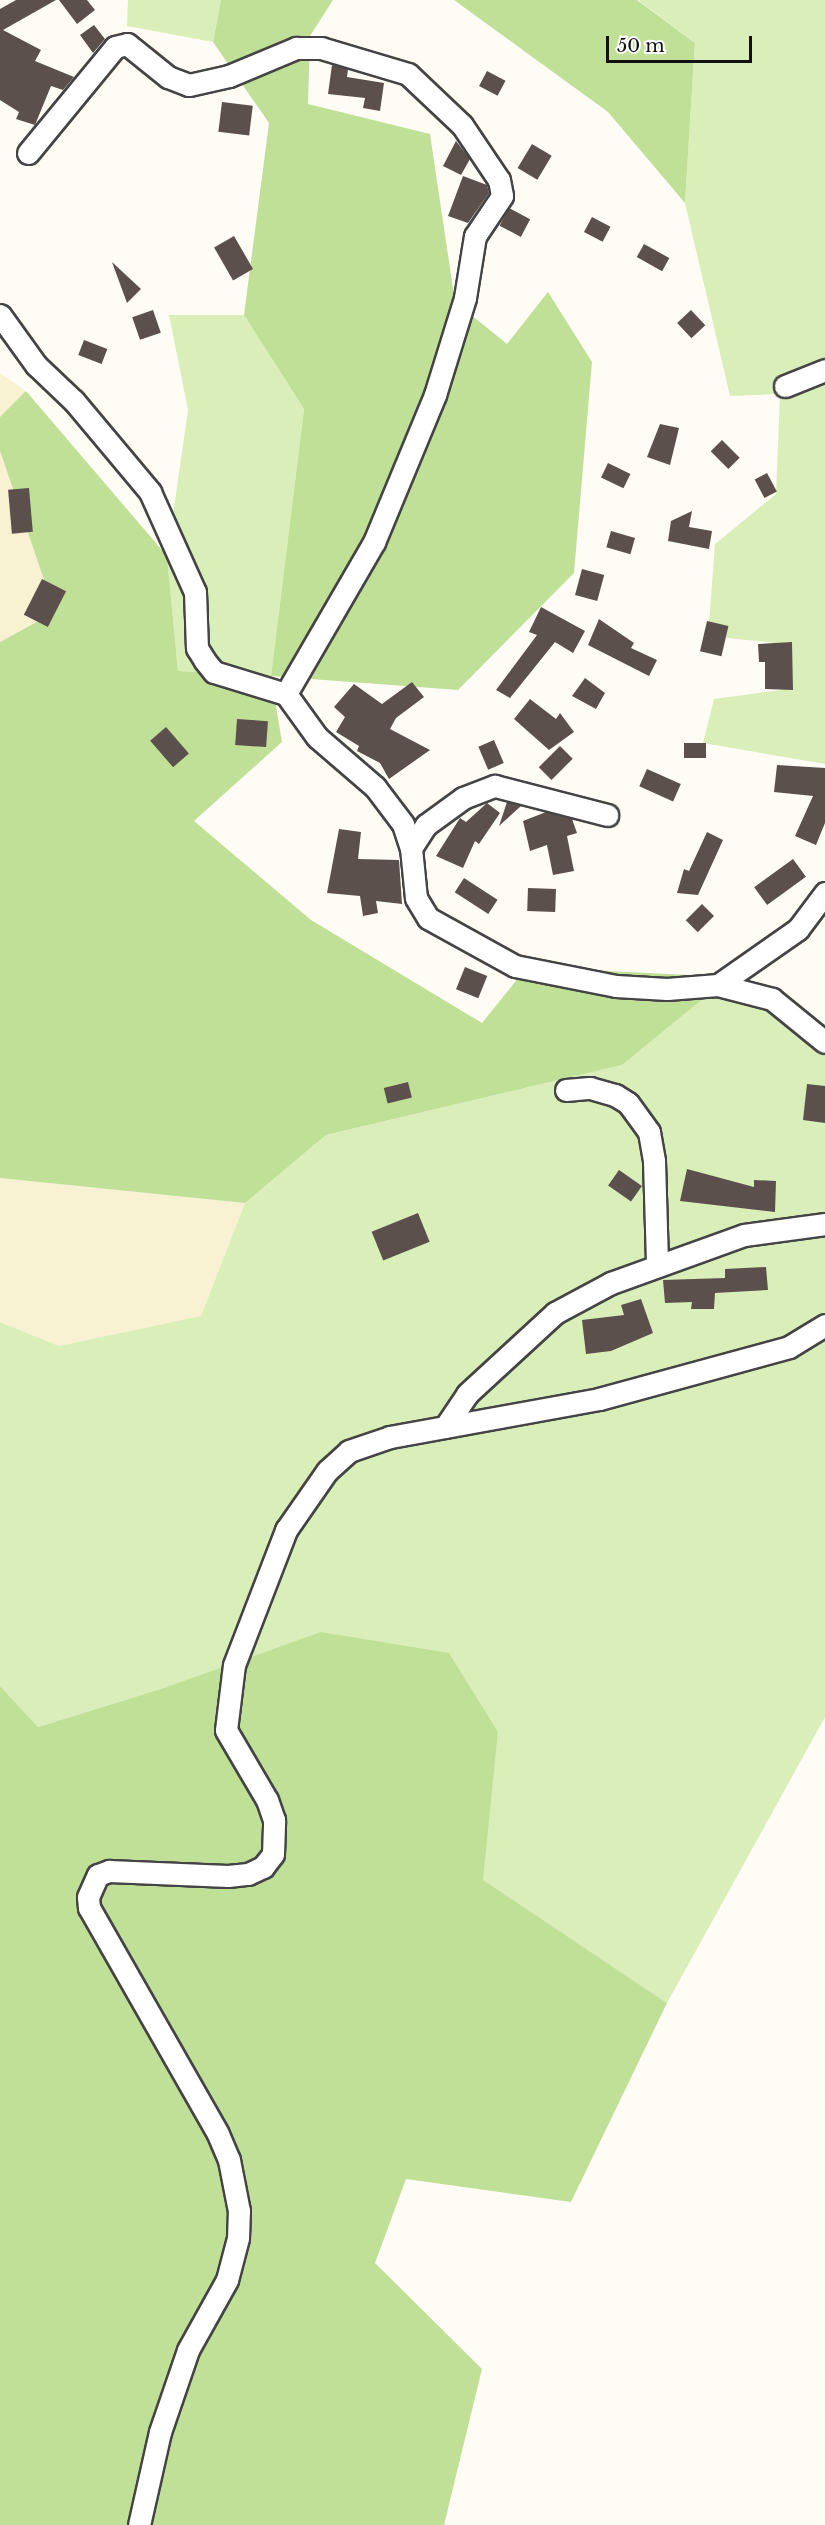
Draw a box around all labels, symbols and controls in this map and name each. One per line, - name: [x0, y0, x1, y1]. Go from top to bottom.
- scale bar: [609, 24, 754, 62]
- text: 50 m: [617, 35, 665, 57]

